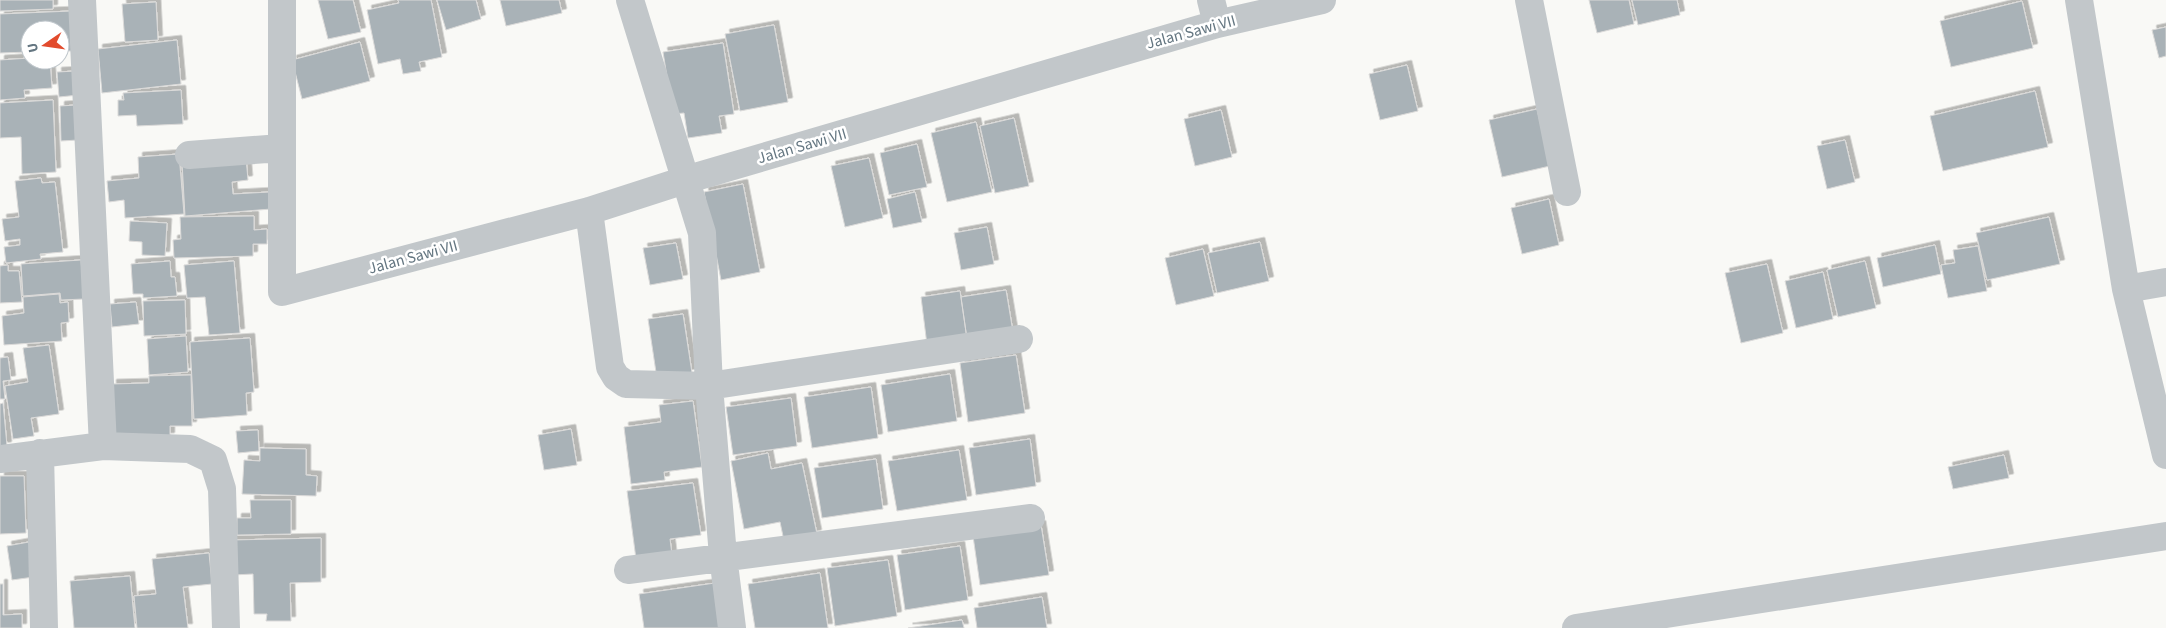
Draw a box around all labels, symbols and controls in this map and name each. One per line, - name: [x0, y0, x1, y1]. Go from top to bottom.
- street label: Jalan Sawi VII: [1144, 10, 1238, 54]
- north arrow: [20, 20, 70, 70]
- text: U: [23, 41, 44, 54]
- street label: Jalan Sawi VII: [755, 123, 849, 169]
- street label: Jalan Sawi VII: [366, 235, 460, 279]

